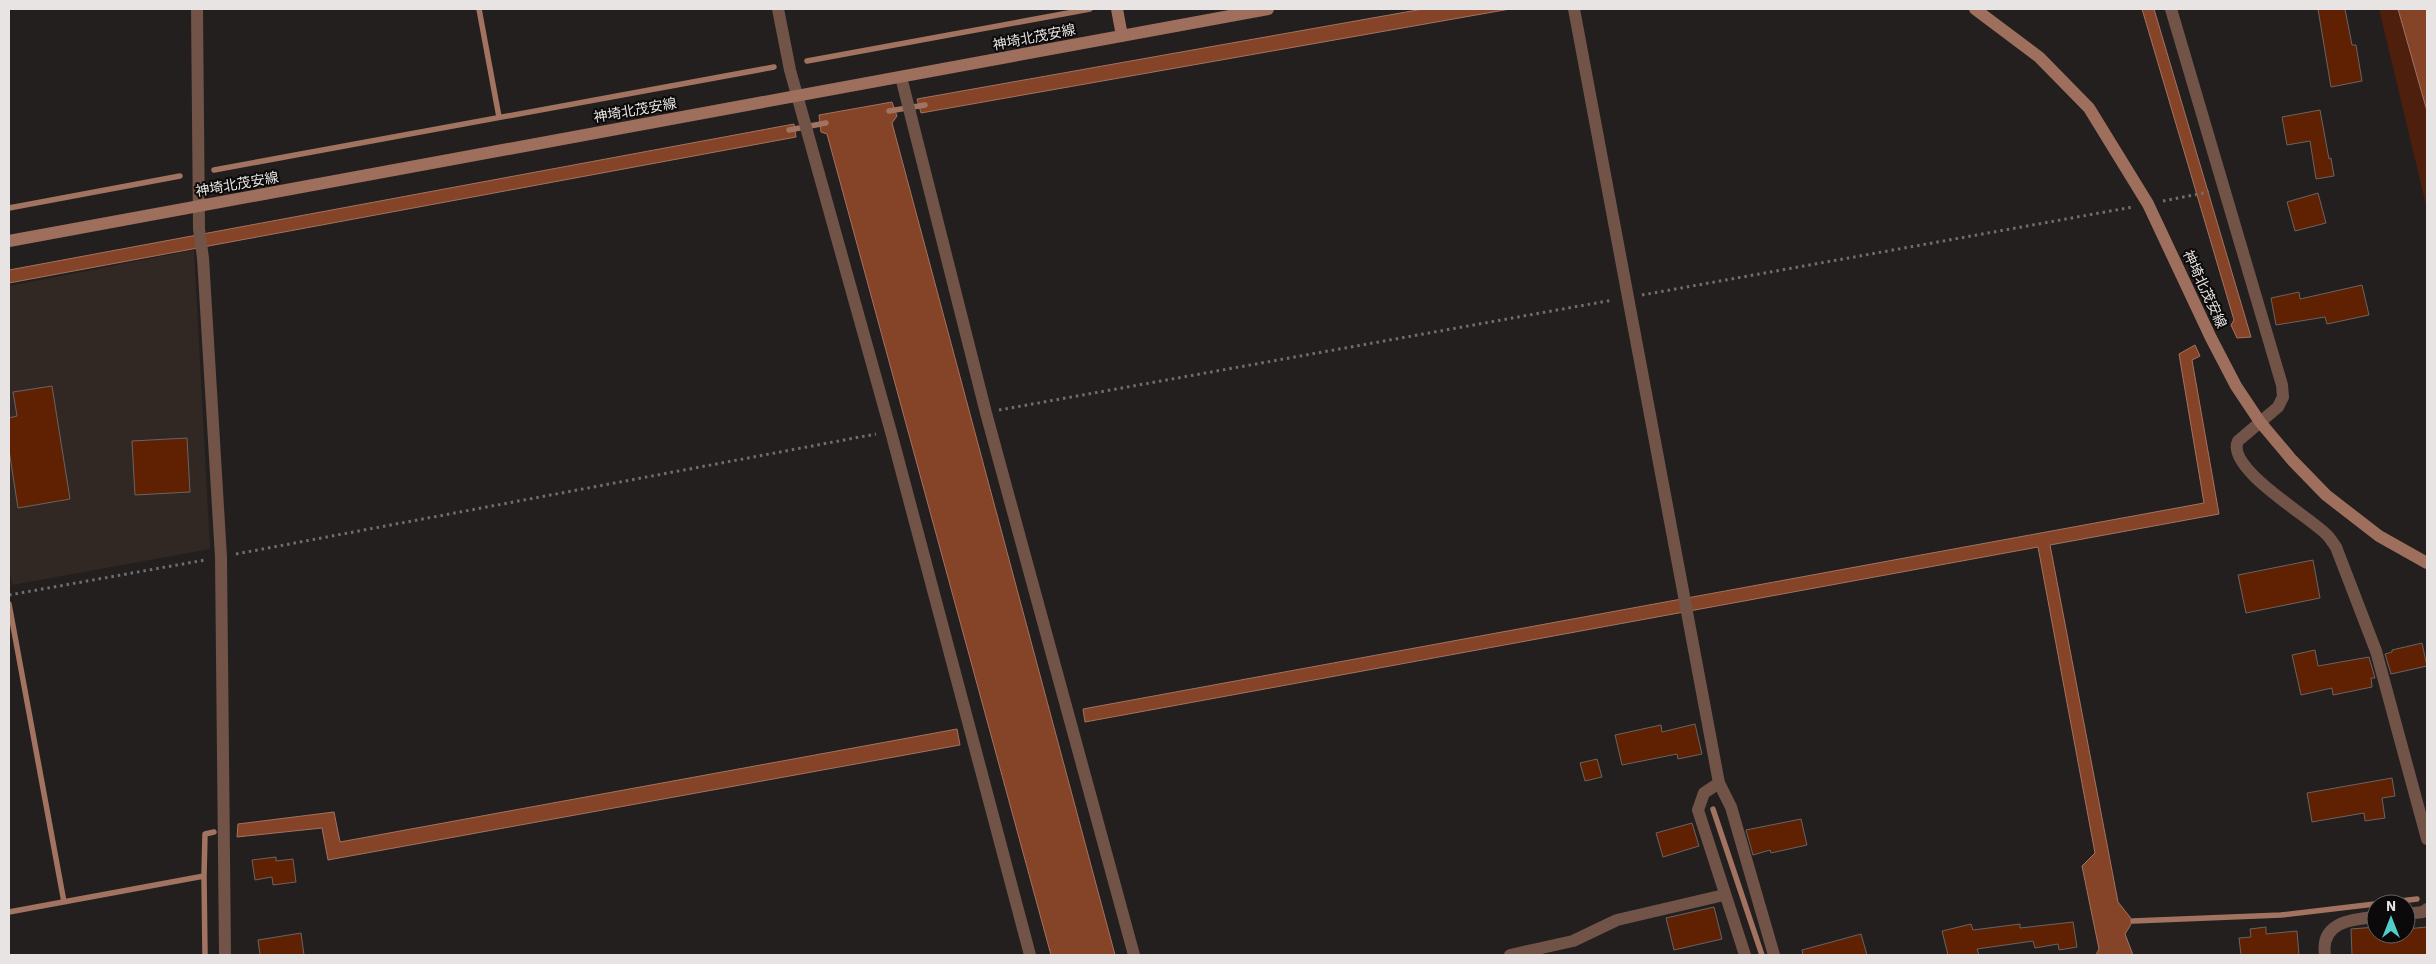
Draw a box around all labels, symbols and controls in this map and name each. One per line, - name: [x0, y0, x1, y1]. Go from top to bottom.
- street label: 神埼北茂安線: [991, 20, 1077, 54]
- street label: 神埼北茂安線: [592, 94, 678, 126]
- street label: 神埼北茂安線: [194, 168, 280, 200]
- street label: 神埼北茂安線: [2179, 247, 2231, 331]
- north arrow: [2366, 894, 2416, 944]
- text: N: [2386, 897, 2396, 915]

